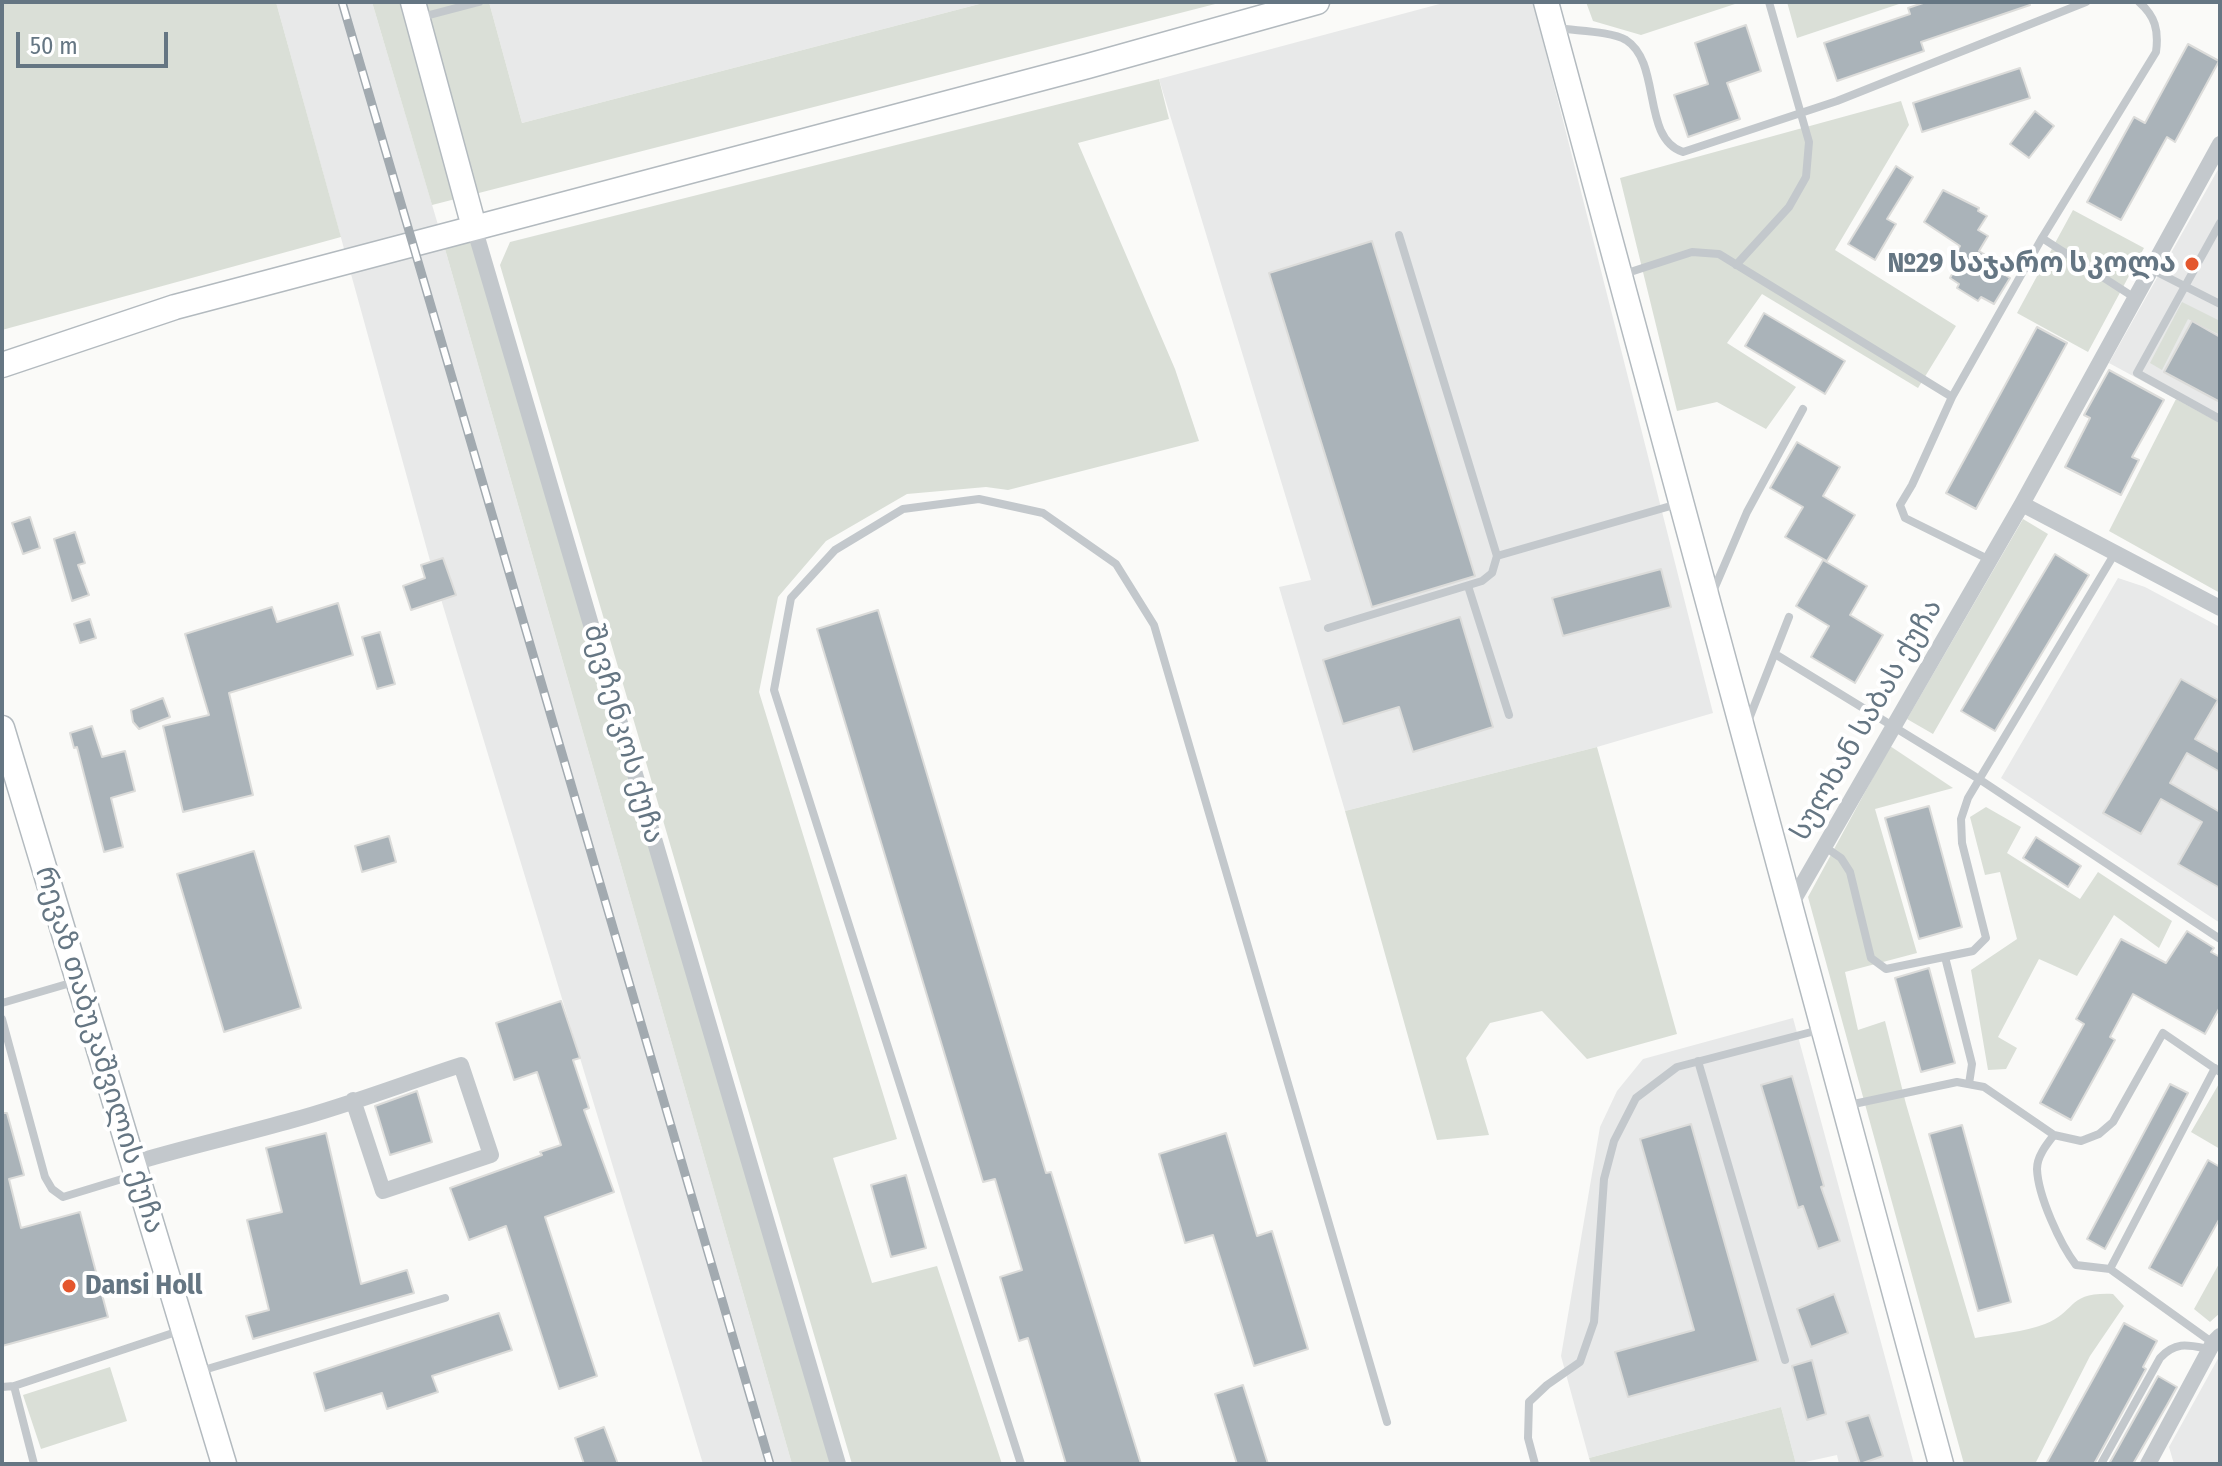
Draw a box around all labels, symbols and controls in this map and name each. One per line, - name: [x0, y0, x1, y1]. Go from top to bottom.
- scale bar: [20, 16, 172, 66]
- text: 50 m: [30, 32, 78, 60]
- place label: №29 საჯარო სკოლა: [1887, 247, 2176, 281]
- marker: №29 საჯარო სკოლა: [2183, 255, 2201, 273]
- street label: სულხან საბას ქუჩა: [1784, 593, 1950, 847]
- street label: შევჩენკოს ქუჩა: [576, 621, 670, 847]
- street label: რევაზ თაბუკაშვილის ქუჩა: [27, 862, 171, 1238]
- place label: Dansi Holl: [85, 1269, 202, 1303]
- marker: Dansi Holl: [60, 1277, 78, 1295]

